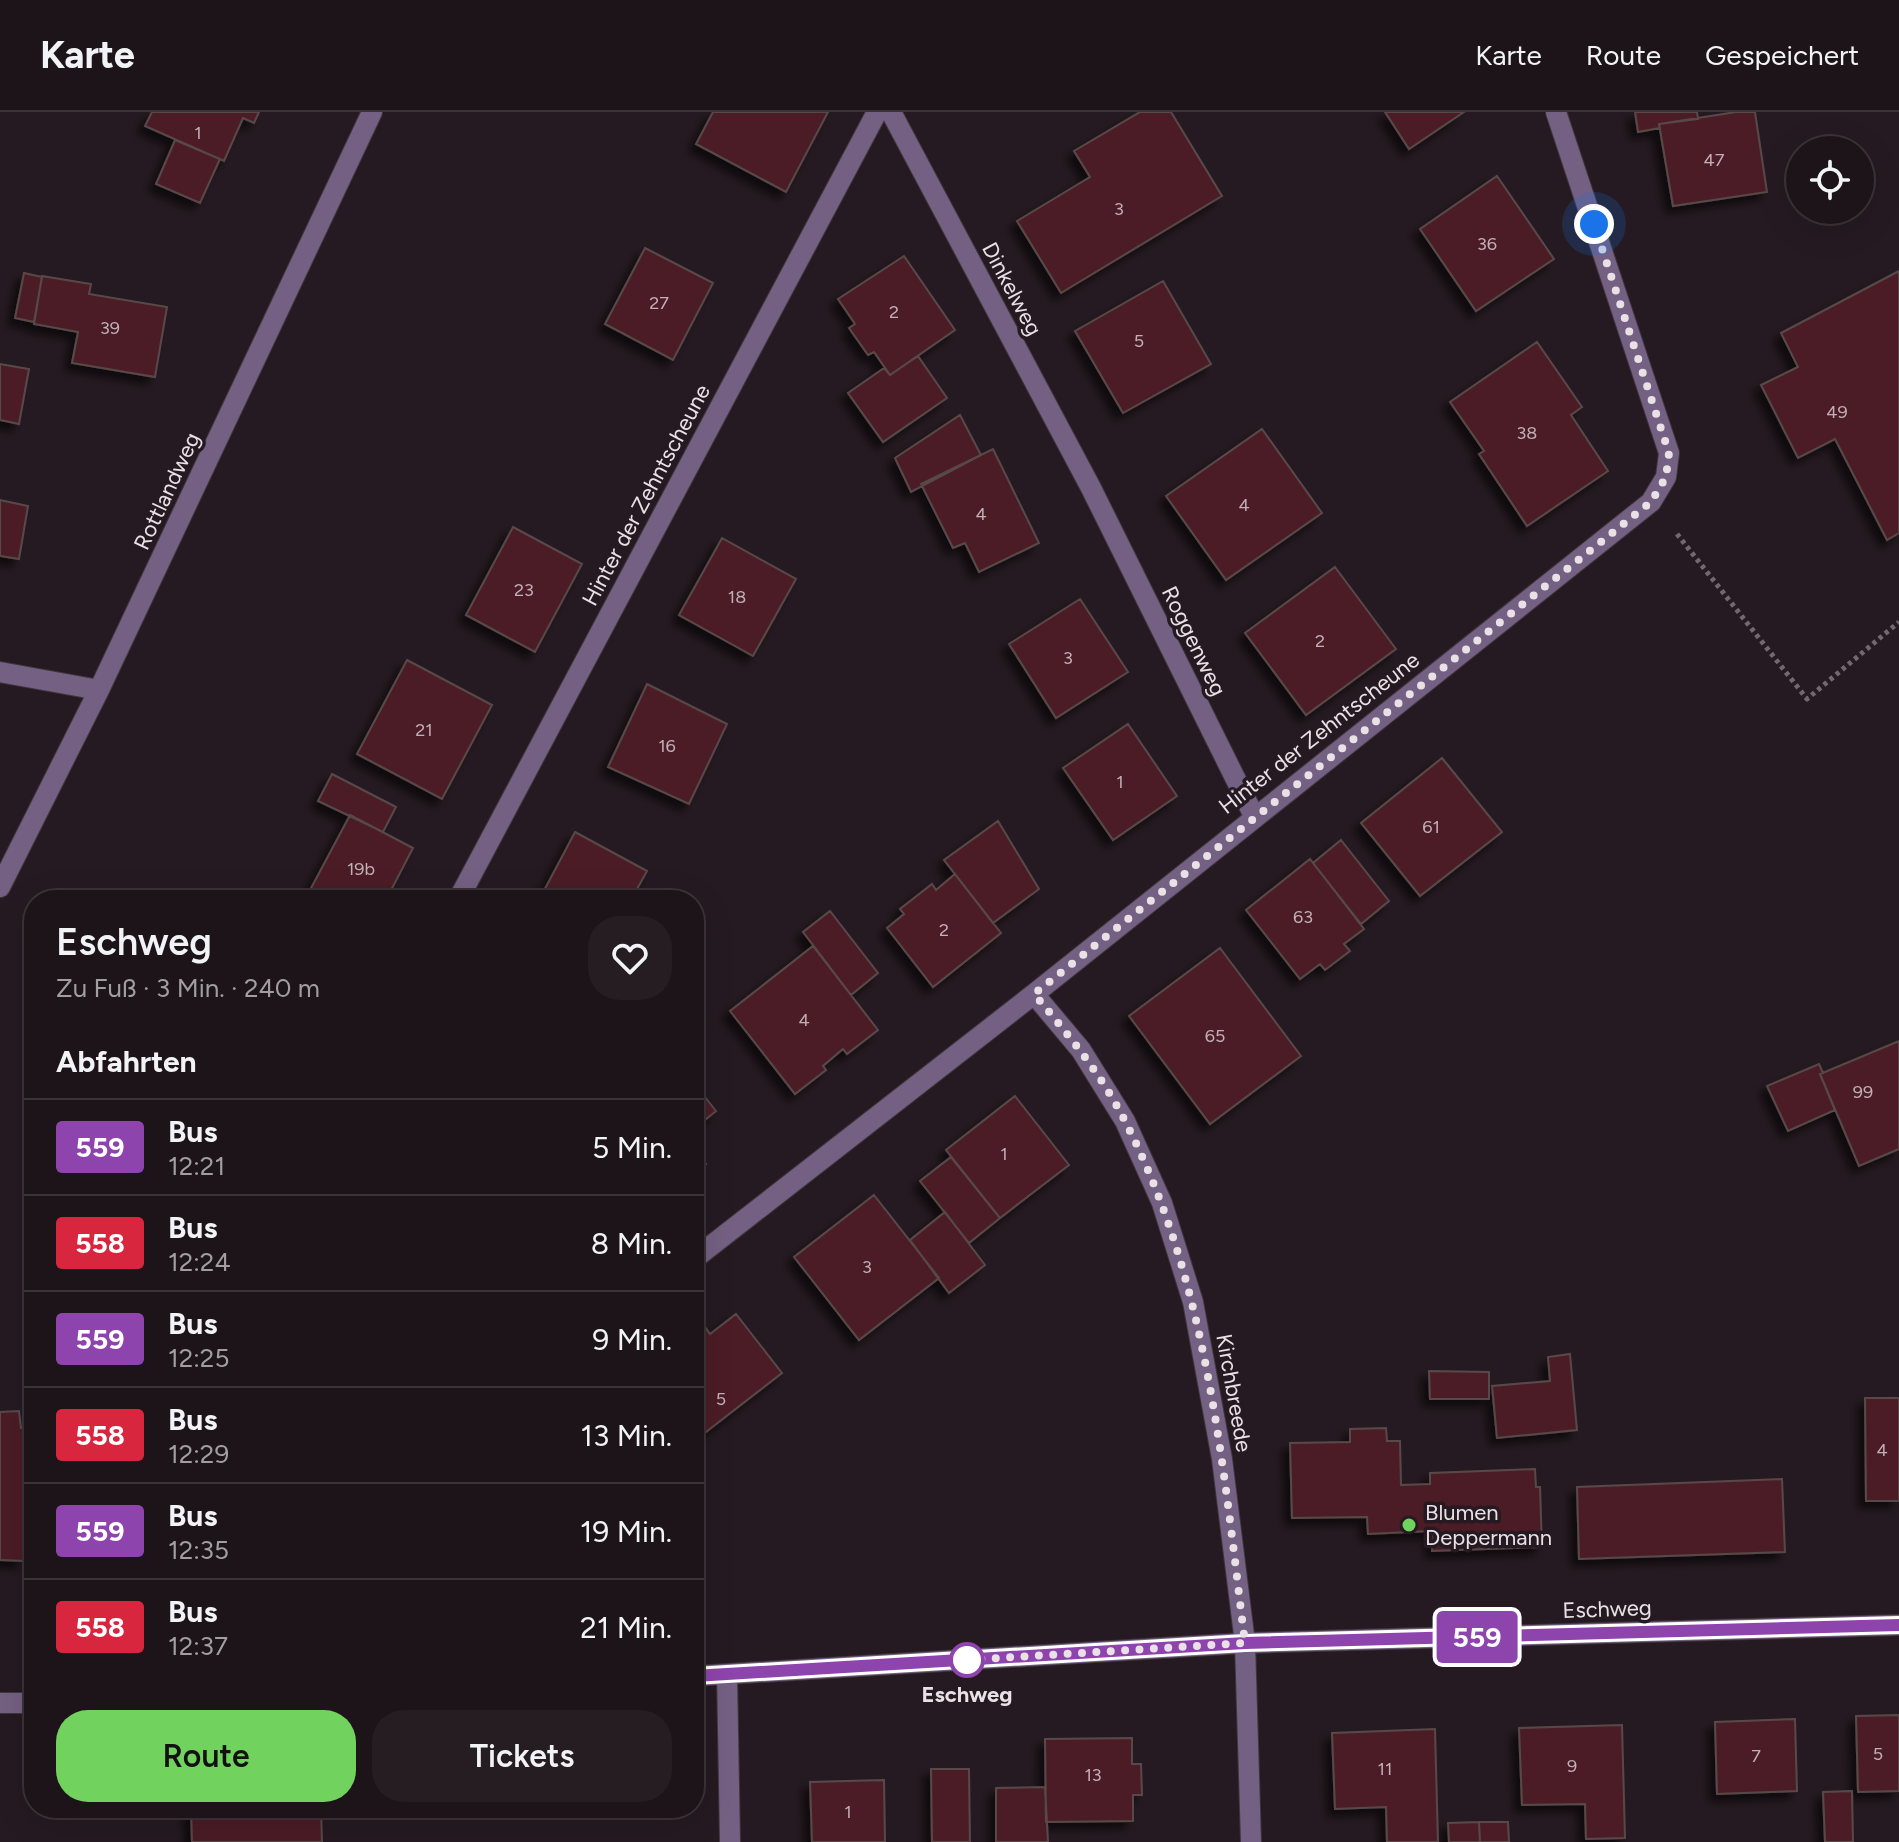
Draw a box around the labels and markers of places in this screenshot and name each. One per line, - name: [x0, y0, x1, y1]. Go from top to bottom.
- place label: Blumen Deppermann: [1425, 1499, 1552, 1551]
- marker: Blumen Deppermann: [1400, 1516, 1418, 1534]
- marker: Eschweg: [950, 1643, 984, 1677]
- place label: Eschweg: [922, 1681, 1012, 1708]

